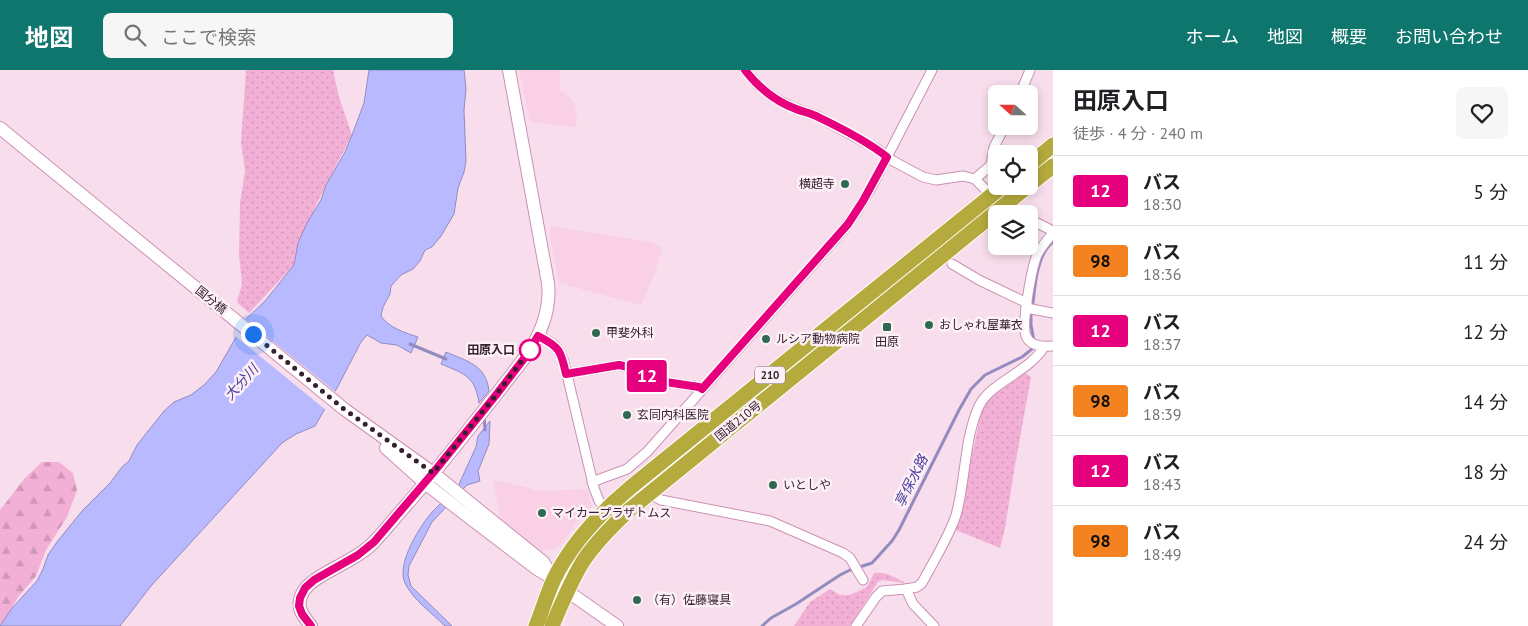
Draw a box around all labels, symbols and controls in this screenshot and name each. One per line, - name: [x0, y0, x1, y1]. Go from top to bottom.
- search box: [103, 13, 453, 58]
- icon: search: [121, 21, 149, 49]
- text: 地図: [25, 22, 73, 53]
- text: ここで検索: [161, 25, 256, 49]
- text: ホーム: [1186, 25, 1239, 48]
- text: 地図: [1267, 25, 1303, 48]
- text: 概要: [1331, 25, 1367, 48]
- text: お問い合わせ: [1395, 25, 1503, 48]
- north arrow: [988, 85, 1038, 135]
- map controls: [988, 85, 1038, 255]
- text: 田原入口: [1073, 85, 1169, 116]
- button: heart: [1456, 87, 1508, 139]
- text: 徒歩 · 4 分 · 240 m: [1073, 123, 1203, 143]
- button: locate: [988, 145, 1038, 195]
- text: バス: [1143, 170, 1181, 194]
- place label: 横超寺: [799, 176, 835, 191]
- marker: 横超寺: [839, 178, 851, 190]
- text: 12: [1090, 179, 1111, 202]
- text: 5 分: [1474, 180, 1508, 204]
- text: 18:30: [1143, 194, 1181, 214]
- button: layers: [988, 205, 1038, 255]
- text: バス: [1143, 240, 1181, 264]
- text: 98: [1090, 249, 1111, 272]
- text: 11 分: [1463, 250, 1508, 274]
- text: 18:36: [1143, 264, 1181, 284]
- street label: 国分橋: [193, 282, 230, 317]
- text: バス: [1143, 310, 1181, 334]
- place label: おしゃれ屋華衣: [939, 317, 1023, 332]
- marker: おしゃれ屋華衣: [923, 319, 935, 331]
- text: 12: [1090, 319, 1111, 342]
- text: 12 分: [1463, 320, 1508, 344]
- marker: 田原: [881, 321, 893, 333]
- your location: [241, 322, 266, 347]
- place label: 甲斐外科: [606, 325, 654, 340]
- marker: 甲斐外科: [590, 327, 602, 339]
- place label: ルシア動物病院: [776, 331, 860, 346]
- marker: ルシア動物病院: [760, 333, 772, 345]
- place label: 田原: [875, 334, 899, 349]
- text: 18:37: [1143, 334, 1181, 354]
- marker: 田原入口: [519, 339, 541, 361]
- place label: 田原入口: [467, 342, 515, 357]
- water label: 大分川: [220, 359, 263, 404]
- line badge: 12: [624, 360, 670, 392]
- text: 12: [637, 364, 657, 387]
- road number: 210: [755, 366, 785, 384]
- text: バス: [1143, 380, 1181, 404]
- text: 98: [1090, 389, 1111, 412]
- text: 14 分: [1463, 390, 1508, 414]
- street label: 国道210号: [711, 397, 764, 444]
- text: 18:39: [1143, 404, 1181, 424]
- place label: 玄同内科医院: [637, 407, 709, 422]
- marker: 玄同内科医院: [621, 409, 633, 421]
- text: バス: [1143, 450, 1181, 474]
- water label: 享保水路: [890, 451, 932, 510]
- text: 12: [1090, 459, 1111, 482]
- text: 18 分: [1463, 460, 1508, 484]
- text: 18:43: [1143, 474, 1181, 494]
- place label: いとしや: [783, 477, 831, 492]
- marker: いとしや: [767, 479, 779, 491]
- place label: マイカープラザトムス: [552, 505, 671, 520]
- marker: マイカープラザトムス: [536, 507, 548, 519]
- text: バス: [1143, 520, 1181, 544]
- text: 98: [1090, 529, 1111, 552]
- text: 24 分: [1463, 530, 1508, 554]
- text: 18:49: [1143, 544, 1181, 564]
- place label: （有）佐藤寝具: [647, 592, 731, 607]
- marker: （有）佐藤寝具: [631, 594, 643, 606]

